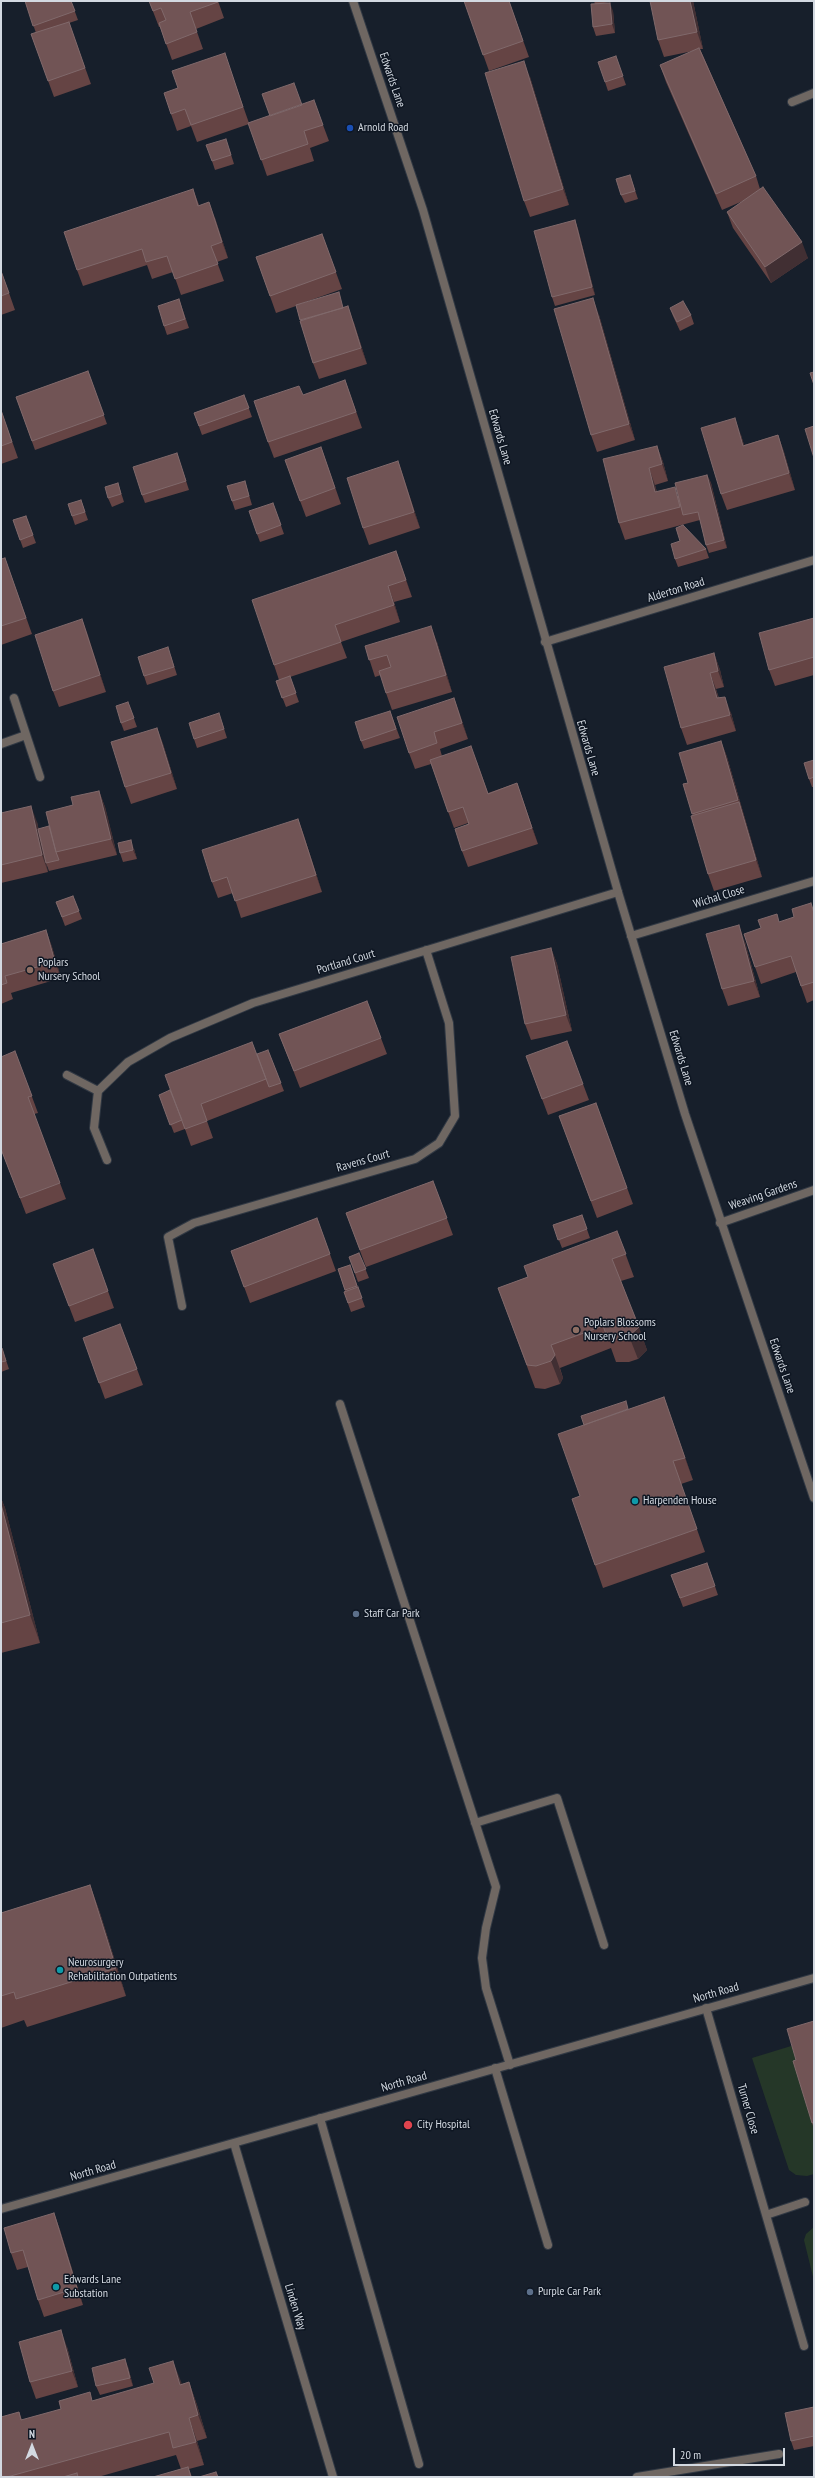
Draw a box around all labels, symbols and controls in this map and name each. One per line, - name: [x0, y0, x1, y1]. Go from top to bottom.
- street label: Edwards Lane: [376, 51, 408, 109]
- place label: Arnold Road: [358, 121, 408, 135]
- marker: Arnold Road: [345, 123, 355, 133]
- street label: Edwards Lane: [485, 408, 515, 466]
- street label: Alderton Road: [646, 575, 706, 605]
- street label: Edwards Lane: [573, 719, 603, 777]
- street label: Wichal Close: [692, 882, 746, 912]
- street label: Portland Court: [315, 946, 377, 978]
- place label: Poplars Nursery School: [38, 956, 100, 984]
- marker: Poplars Nursery School: [25, 965, 35, 975]
- street label: Edwards Lane: [666, 1029, 696, 1087]
- street label: Ravens Court: [335, 1147, 391, 1175]
- street label: Weaving Gardens: [727, 1177, 799, 1213]
- place label: Poplars Blossoms Nursery School: [584, 1316, 656, 1344]
- marker: Poplars Blossoms Nursery School: [571, 1325, 581, 1335]
- street label: Edwards Lane: [766, 1337, 798, 1395]
- place label: Harpenden House: [643, 1494, 717, 1508]
- marker: Harpenden House: [630, 1496, 640, 1506]
- place label: Staff Car Park: [364, 1607, 420, 1621]
- marker: Staff Car Park: [351, 1609, 361, 1619]
- place label: Neurosurgery Rehabilitation Outpatients: [68, 1956, 177, 1984]
- marker: Neurosurgery Rehabilitation Outpatients: [55, 1965, 65, 1975]
- street label: North Road: [692, 1980, 740, 2006]
- street label: North Road: [380, 2069, 428, 2095]
- street label: Turner Close: [734, 2082, 762, 2136]
- place label: City Hospital: [417, 2118, 470, 2132]
- marker: City Hospital: [402, 2119, 414, 2131]
- street label: North Road: [69, 2158, 117, 2184]
- place label: Edwards Lane Substation: [64, 2273, 121, 2301]
- marker: Edwards Lane Substation: [51, 2282, 61, 2292]
- street label: Linden Way: [281, 2282, 309, 2332]
- place label: Purple Car Park: [538, 2285, 601, 2299]
- marker: Purple Car Park: [525, 2287, 535, 2297]
- north arrow: [12, 2426, 52, 2466]
- text: N: [29, 2427, 35, 2441]
- scale bar: [675, 2440, 787, 2466]
- text: 20 m: [680, 2447, 701, 2462]

